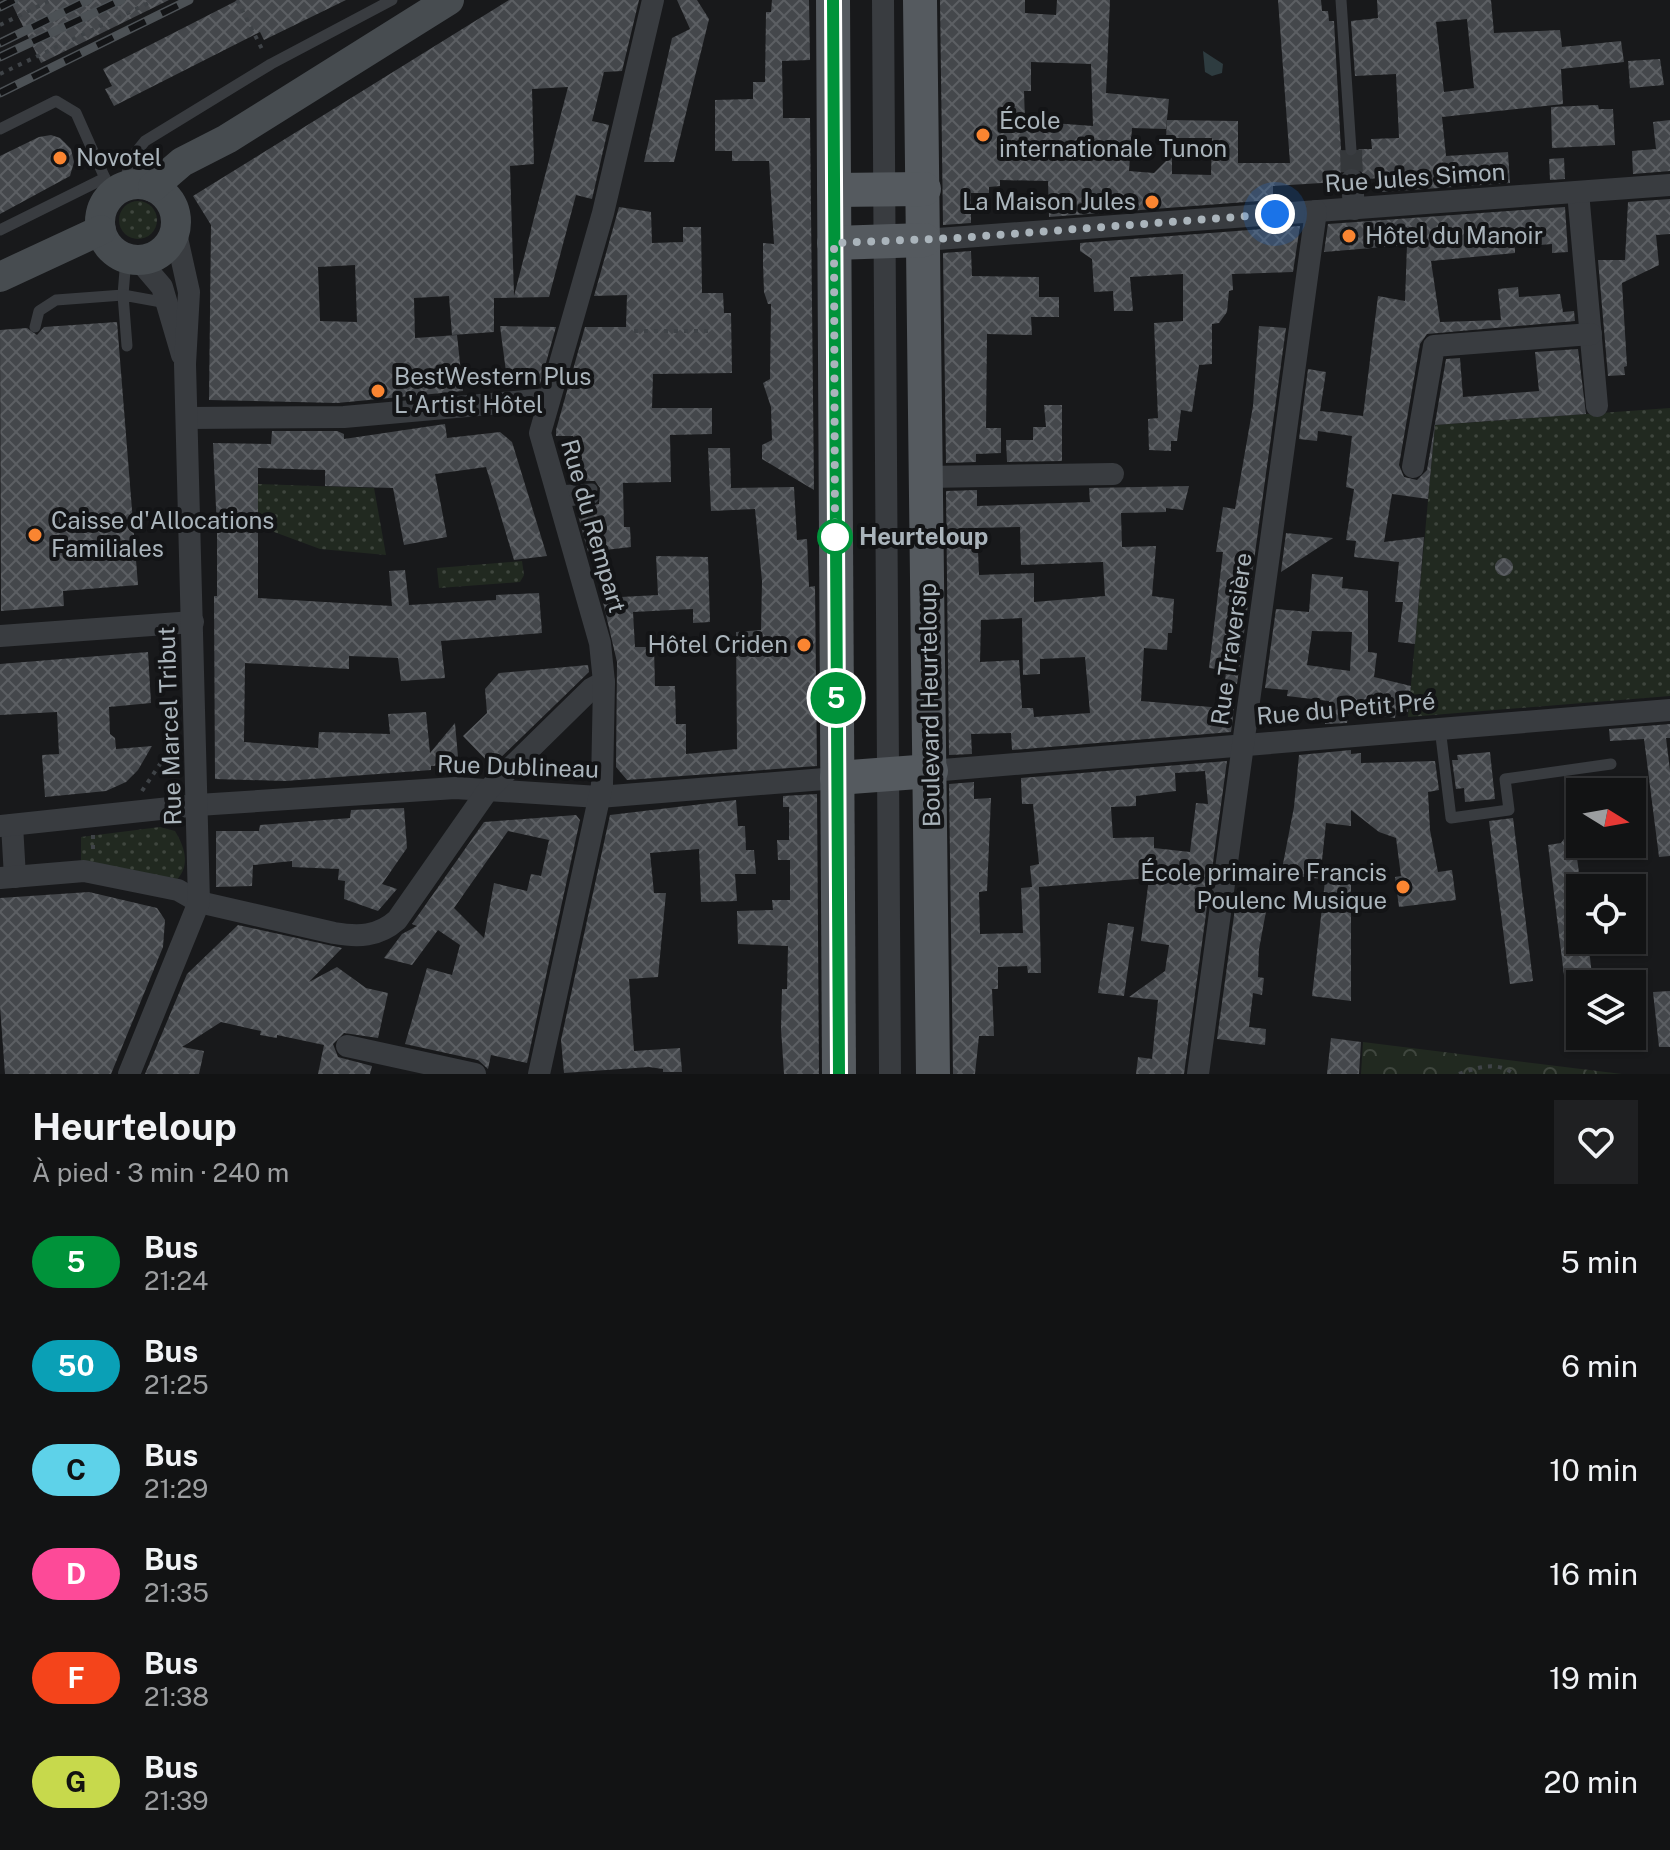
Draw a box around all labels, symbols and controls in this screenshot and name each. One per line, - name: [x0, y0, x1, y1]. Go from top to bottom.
- place label: École internationale Tunon: [999, 106, 1227, 162]
- marker: École internationale Tunon: [974, 126, 992, 144]
- place label: Novotel: [76, 143, 162, 171]
- marker: Novotel: [51, 149, 69, 167]
- street label: Rue Jules Simon: [1324, 157, 1506, 197]
- place label: La Maison Jules: [962, 187, 1136, 215]
- marker: La Maison Jules: [1143, 193, 1161, 211]
- your location: [1255, 194, 1295, 234]
- place label: Hôtel du Manoir: [1365, 221, 1543, 249]
- marker: Hôtel du Manoir: [1340, 227, 1358, 245]
- place label: BestWestern Plus L'Artist Hôtel: [394, 362, 591, 418]
- marker: BestWestern Plus L'Artist Hôtel: [369, 382, 387, 400]
- street label: Rue du Rempart: [556, 436, 632, 616]
- place label: Caisse d'Allocations Familiales: [51, 506, 274, 562]
- marker: Heurteloup: [818, 520, 852, 554]
- place label: Heurteloup: [859, 522, 988, 550]
- marker: Caisse d'Allocations Familiales: [26, 526, 44, 544]
- street label: Rue Traversière: [1205, 551, 1257, 727]
- street label: Boulevard Heurteloup: [913, 583, 945, 827]
- street label: Rue Marcel Tribut: [152, 626, 186, 826]
- place label: Hôtel Criden: [647, 630, 788, 658]
- marker: Hôtel Criden: [795, 636, 813, 654]
- line badge: 5: [810, 672, 862, 724]
- text: 5: [827, 681, 845, 714]
- street label: Rue du Petit Pré: [1255, 686, 1437, 730]
- street label: Rue Dublineau: [437, 749, 599, 783]
- north arrow: [1566, 778, 1646, 858]
- map controls: [1566, 778, 1646, 1050]
- place label: École primaire Francis Poulenc Musique: [1140, 858, 1387, 914]
- button: locate: [1566, 874, 1646, 954]
- marker: École primaire Francis Poulenc Musique: [1394, 878, 1412, 896]
- button: layers: [1566, 970, 1646, 1050]
- button: heart: [1554, 1100, 1638, 1184]
- text: Heurteloup: [32, 1104, 237, 1149]
- text: À pied · 3 min · 240 m: [32, 1157, 289, 1188]
- text: Bus: [144, 1229, 198, 1265]
- text: 5 min: [1561, 1244, 1638, 1280]
- text: 5: [67, 1245, 85, 1278]
- text: 21:24: [144, 1265, 208, 1296]
- text: Bus: [144, 1333, 198, 1369]
- text: 6 min: [1561, 1348, 1638, 1384]
- text: 50: [58, 1349, 94, 1382]
- text: 21:25: [144, 1369, 209, 1400]
- text: Bus: [144, 1437, 198, 1473]
- text: 10 min: [1549, 1452, 1638, 1488]
- text: C: [66, 1453, 86, 1486]
- text: 21:29: [144, 1473, 208, 1504]
- text: Bus: [144, 1541, 198, 1577]
- text: 16 min: [1549, 1556, 1638, 1592]
- text: D: [66, 1557, 86, 1590]
- text: 21:35: [144, 1577, 209, 1608]
- text: Bus: [144, 1645, 198, 1681]
- text: 19 min: [1549, 1660, 1638, 1696]
- text: F: [67, 1661, 85, 1694]
- text: 21:38: [144, 1681, 209, 1712]
- text: Bus: [144, 1749, 198, 1785]
- text: 20 min: [1544, 1764, 1638, 1800]
- text: G: [65, 1765, 87, 1798]
- text: 21:39: [144, 1785, 208, 1816]

